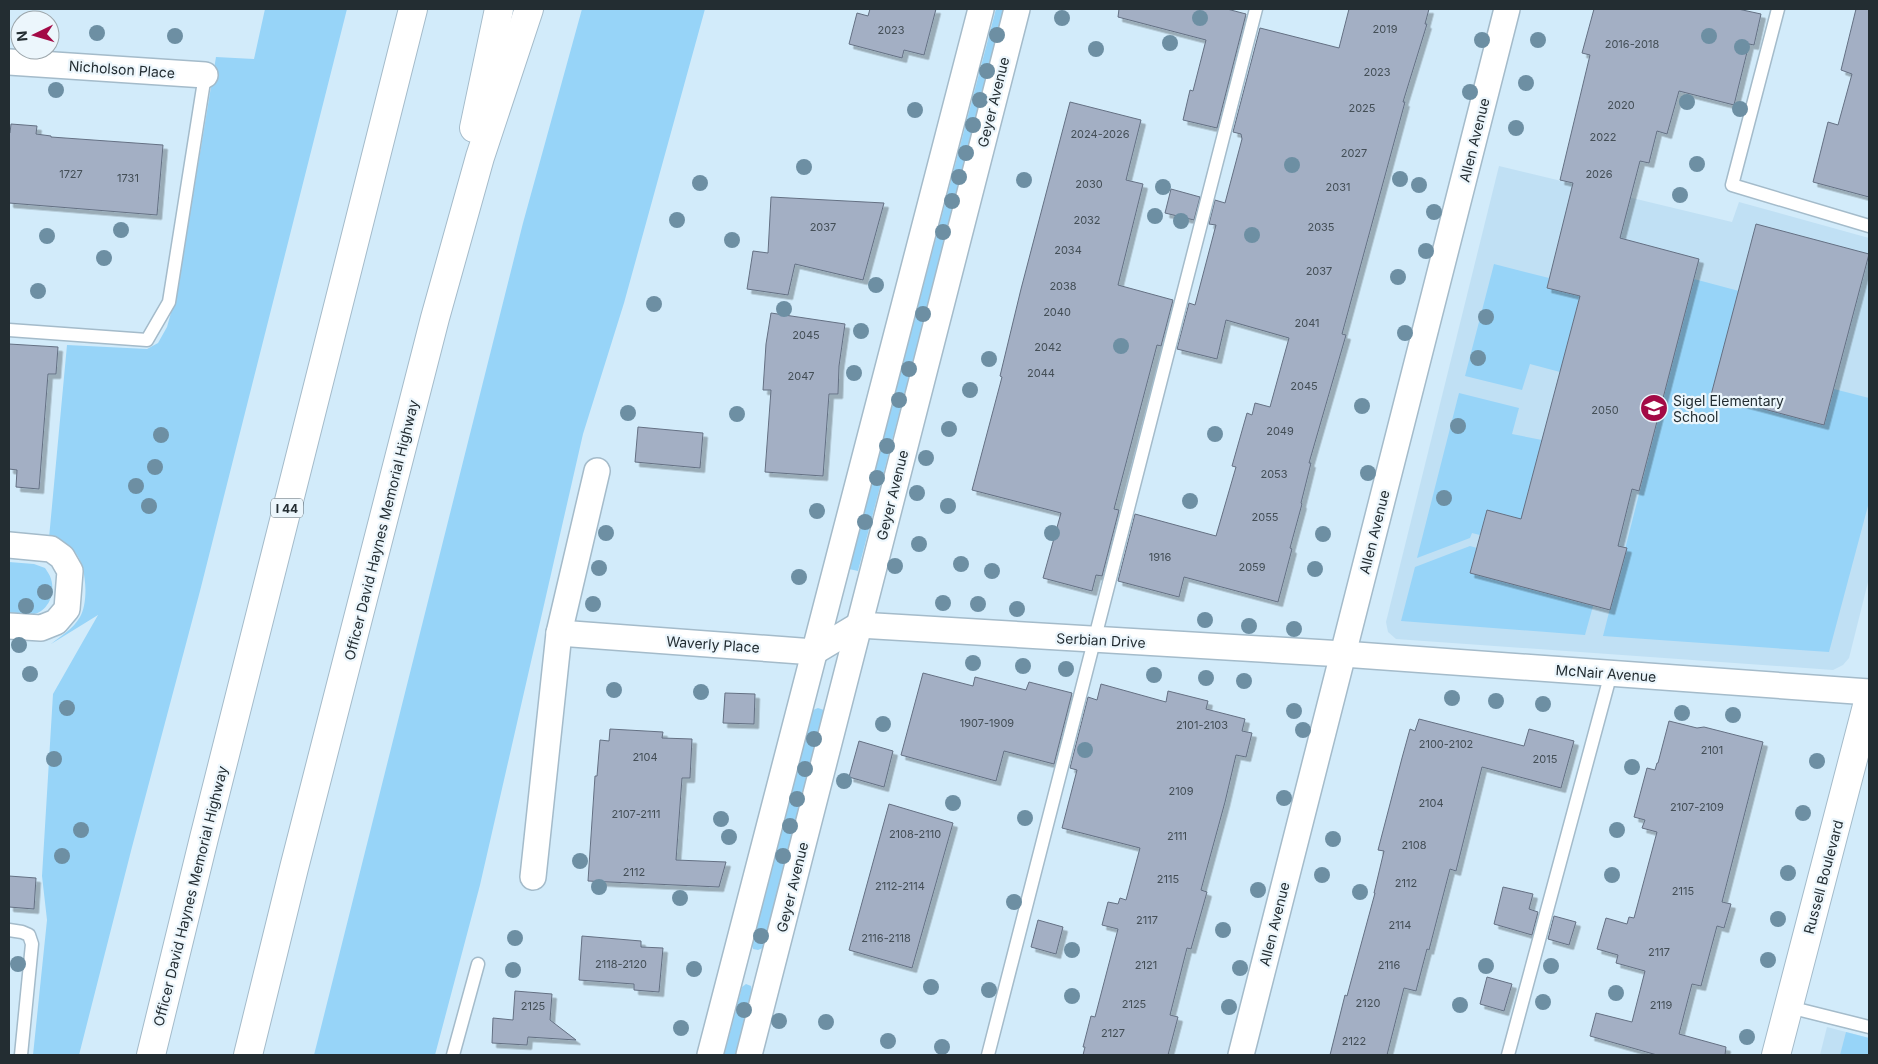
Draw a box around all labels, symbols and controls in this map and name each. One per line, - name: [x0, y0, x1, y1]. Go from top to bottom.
- north arrow: [10, 10, 60, 60]
- house number: 2019: [1373, 22, 1398, 36]
- house number: 2023: [877, 23, 905, 37]
- text: N: [13, 30, 30, 42]
- house number: 2016-2018: [1605, 37, 1659, 51]
- street label: Geyer Avenue: [974, 55, 1012, 149]
- street label: Nicholson Place: [68, 57, 176, 81]
- house number: 2023: [1363, 65, 1391, 79]
- street label: Allen Avenue: [1455, 96, 1493, 184]
- house number: 2020: [1607, 98, 1635, 112]
- house number: 2025: [1348, 101, 1376, 115]
- house number: 2024-2026: [1070, 127, 1130, 141]
- house number: 2022: [1589, 130, 1617, 144]
- house number: 2027: [1341, 146, 1367, 160]
- house number: 1727: [59, 167, 83, 181]
- house number: 2026: [1585, 167, 1613, 181]
- house number: 1731: [117, 171, 139, 185]
- house number: 2030: [1075, 177, 1103, 191]
- house number: 2031: [1326, 180, 1350, 194]
- house number: 2032: [1073, 213, 1101, 227]
- house number: 2037: [810, 220, 836, 234]
- house number: 2035: [1307, 220, 1335, 234]
- house number: 2034: [1054, 243, 1082, 257]
- house number: 2037: [1306, 264, 1332, 278]
- house number: 2038: [1049, 279, 1077, 293]
- house number: 2040: [1043, 305, 1071, 319]
- house number: 2041: [1294, 316, 1320, 330]
- house number: 2045: [792, 328, 820, 342]
- house number: 2042: [1034, 340, 1062, 354]
- house number: 2044: [1027, 366, 1055, 380]
- house number: 2047: [788, 369, 814, 383]
- house number: 2045: [1290, 379, 1318, 393]
- place label: Sigel Elementary School: [1673, 392, 1784, 425]
- school or university icon: Sigel Elementary School: [1639, 393, 1669, 423]
- street label: Officer David Haynes Memorial Highway: [340, 398, 422, 662]
- house number: 2050: [1591, 403, 1619, 417]
- house number: 2049: [1266, 424, 1294, 438]
- street label: Geyer Avenue: [873, 448, 911, 542]
- house number: 2053: [1260, 467, 1288, 481]
- street label: Allen Avenue: [1355, 488, 1393, 576]
- road number: I 44: [271, 498, 303, 518]
- house number: 2055: [1251, 510, 1279, 524]
- house number: 1916: [1149, 550, 1171, 564]
- house number: 2059: [1238, 560, 1266, 574]
- street label: Serbian Drive: [1056, 629, 1146, 651]
- street label: Waverly Place: [666, 632, 760, 656]
- street label: McNair Avenue: [1555, 661, 1657, 685]
- house number: 1907-1909: [960, 716, 1014, 730]
- house number: 2101-2103: [1176, 718, 1228, 732]
- house number: 2100-2102: [1419, 737, 1473, 751]
- house number: 2101: [1701, 743, 1723, 757]
- house number: 2104: [632, 750, 658, 764]
- house number: 2015: [1533, 752, 1558, 766]
- street label: Officer David Haynes Memorial Highway: [149, 764, 231, 1028]
- house number: 2109: [1169, 784, 1194, 798]
- house number: 2104: [1418, 796, 1444, 810]
- house number: 2107-2109: [1670, 800, 1724, 814]
- house number: 2107-2111: [612, 807, 660, 821]
- street label: Russell Boulevard: [1800, 818, 1846, 936]
- house number: 2108-2110: [889, 827, 941, 841]
- house number: 2111: [1167, 829, 1187, 843]
- house number: 2108: [1402, 838, 1427, 852]
- street label: Geyer Avenue: [773, 840, 811, 934]
- house number: 2112: [623, 865, 645, 879]
- house number: 2115: [1157, 872, 1179, 886]
- house number: 2112: [1395, 876, 1417, 890]
- house number: 2112-2114: [875, 879, 925, 893]
- street label: Allen Avenue: [1255, 880, 1293, 968]
- house number: 2115: [1672, 884, 1694, 898]
- house number: 2117: [1136, 913, 1158, 927]
- house number: 2114: [1389, 918, 1411, 932]
- house number: 2116-2118: [861, 931, 911, 945]
- house number: 2117: [1648, 945, 1670, 959]
- house number: 2118-2120: [595, 957, 647, 971]
- house number: 2121: [1135, 958, 1157, 972]
- house number: 2116: [1378, 958, 1400, 972]
- house number: 2120: [1356, 996, 1380, 1010]
- house number: 2125: [1122, 997, 1147, 1011]
- house number: 2119: [1650, 998, 1672, 1012]
- house number: 2125: [521, 999, 546, 1013]
- house number: 2127: [1101, 1026, 1125, 1040]
- house number: 2122: [1342, 1034, 1366, 1048]

